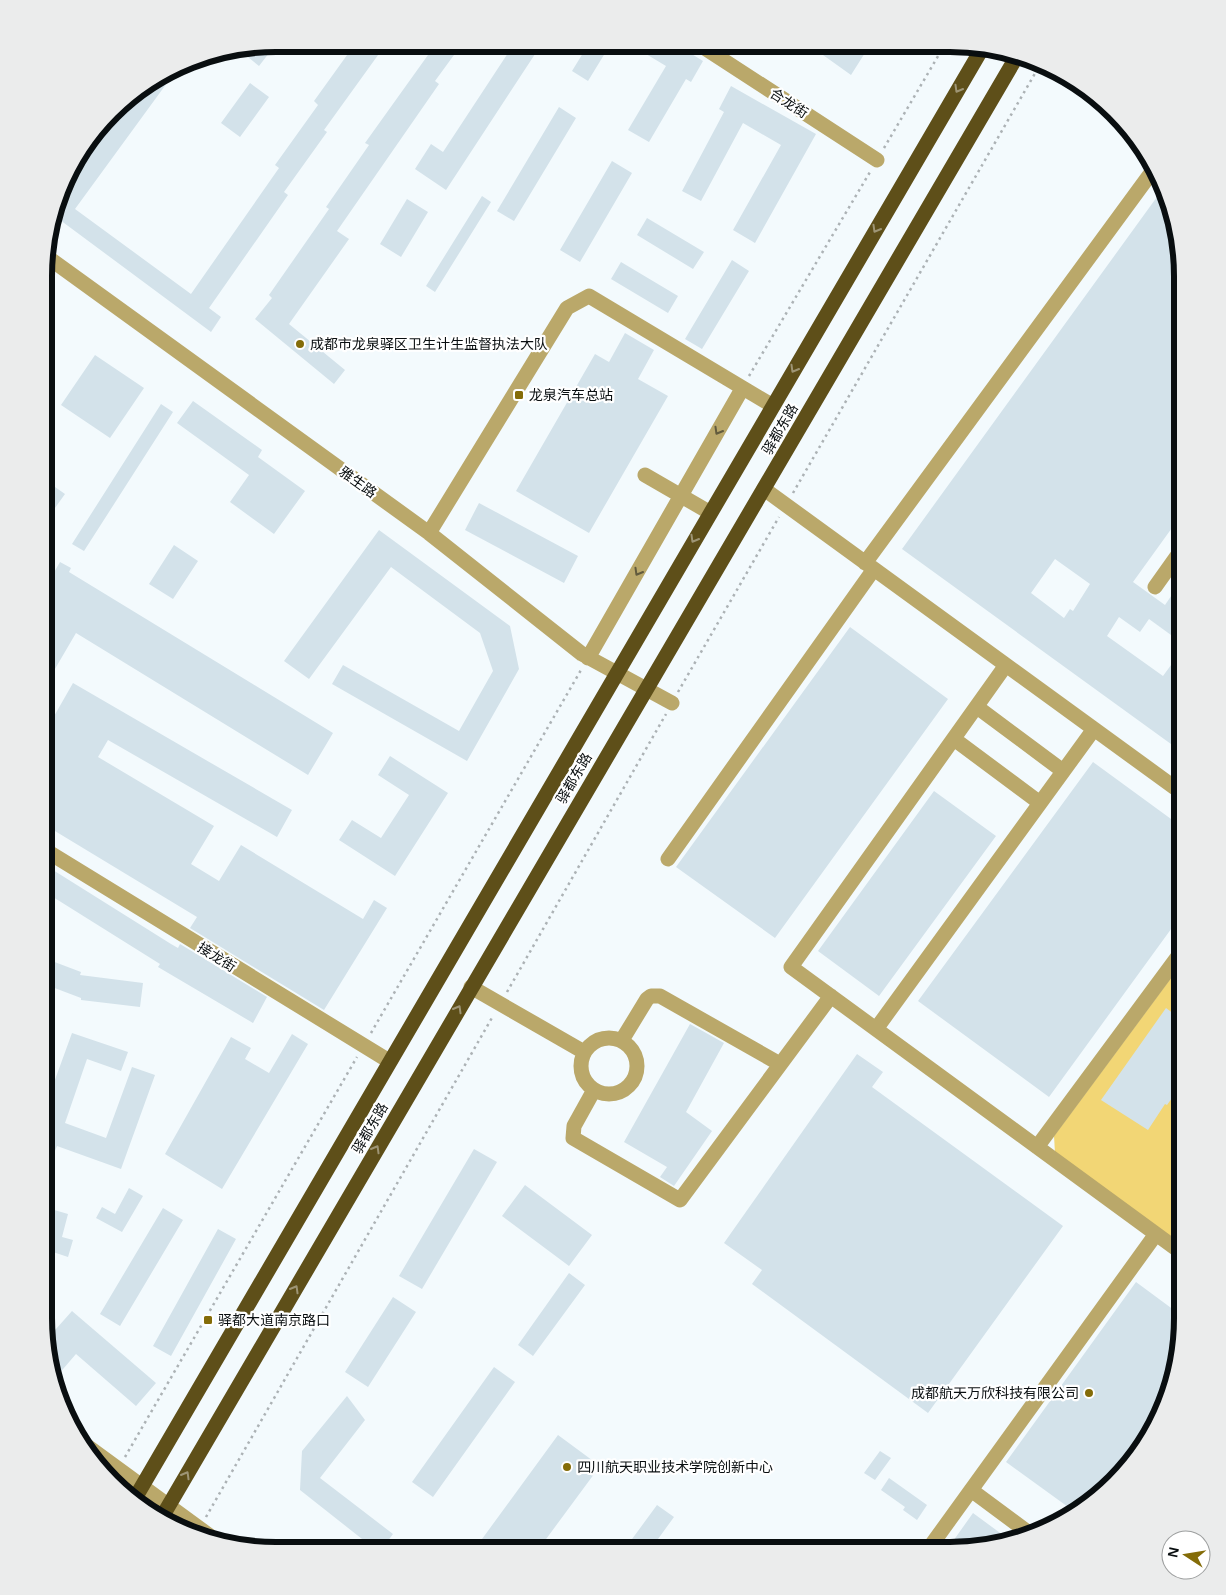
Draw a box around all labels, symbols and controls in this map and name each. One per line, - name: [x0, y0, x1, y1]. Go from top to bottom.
- one-way arrow: [955, 83, 965, 92]
- street label: 合龙街: [767, 85, 811, 121]
- one-way arrow: [873, 224, 883, 233]
- place label: 成都市龙泉驿区卫生计生监督执法大队: [310, 336, 548, 352]
- marker: 成都市龙泉驿区卫生计生监督执法大队: [294, 338, 306, 350]
- one-way arrow: [791, 364, 801, 373]
- place label: 龙泉汽车总站: [529, 387, 613, 403]
- marker: 龙泉汽车总站: [513, 389, 525, 401]
- street label: 驿都东路: [759, 401, 801, 457]
- one-way arrow: [714, 425, 724, 434]
- street label: 雅生路: [336, 463, 380, 501]
- one-way arrow: [690, 534, 700, 543]
- one-way arrow: [634, 567, 644, 576]
- street label: 驿都东路: [553, 750, 595, 806]
- street label: 接龙街: [195, 939, 239, 975]
- one-way arrow: [452, 1005, 462, 1014]
- street label: 驿都东路: [349, 1100, 391, 1156]
- one-way arrow: [370, 1146, 380, 1155]
- one-way arrow: [288, 1286, 298, 1295]
- place label: 驿都大道南京路口: [218, 1312, 330, 1328]
- marker: 驿都大道南京路口: [202, 1314, 214, 1326]
- place label: 成都航天万欣科技有限公司: [911, 1385, 1079, 1401]
- marker: 成都航天万欣科技有限公司: [1083, 1387, 1095, 1399]
- place label: 四川航天职业技术学院创新中心: [577, 1459, 773, 1475]
- marker: 四川航天职业技术学院创新中心: [561, 1461, 573, 1473]
- one-way arrow: [180, 1472, 190, 1481]
- north arrow: [1161, 1530, 1211, 1580]
- text: N: [1164, 1546, 1182, 1559]

